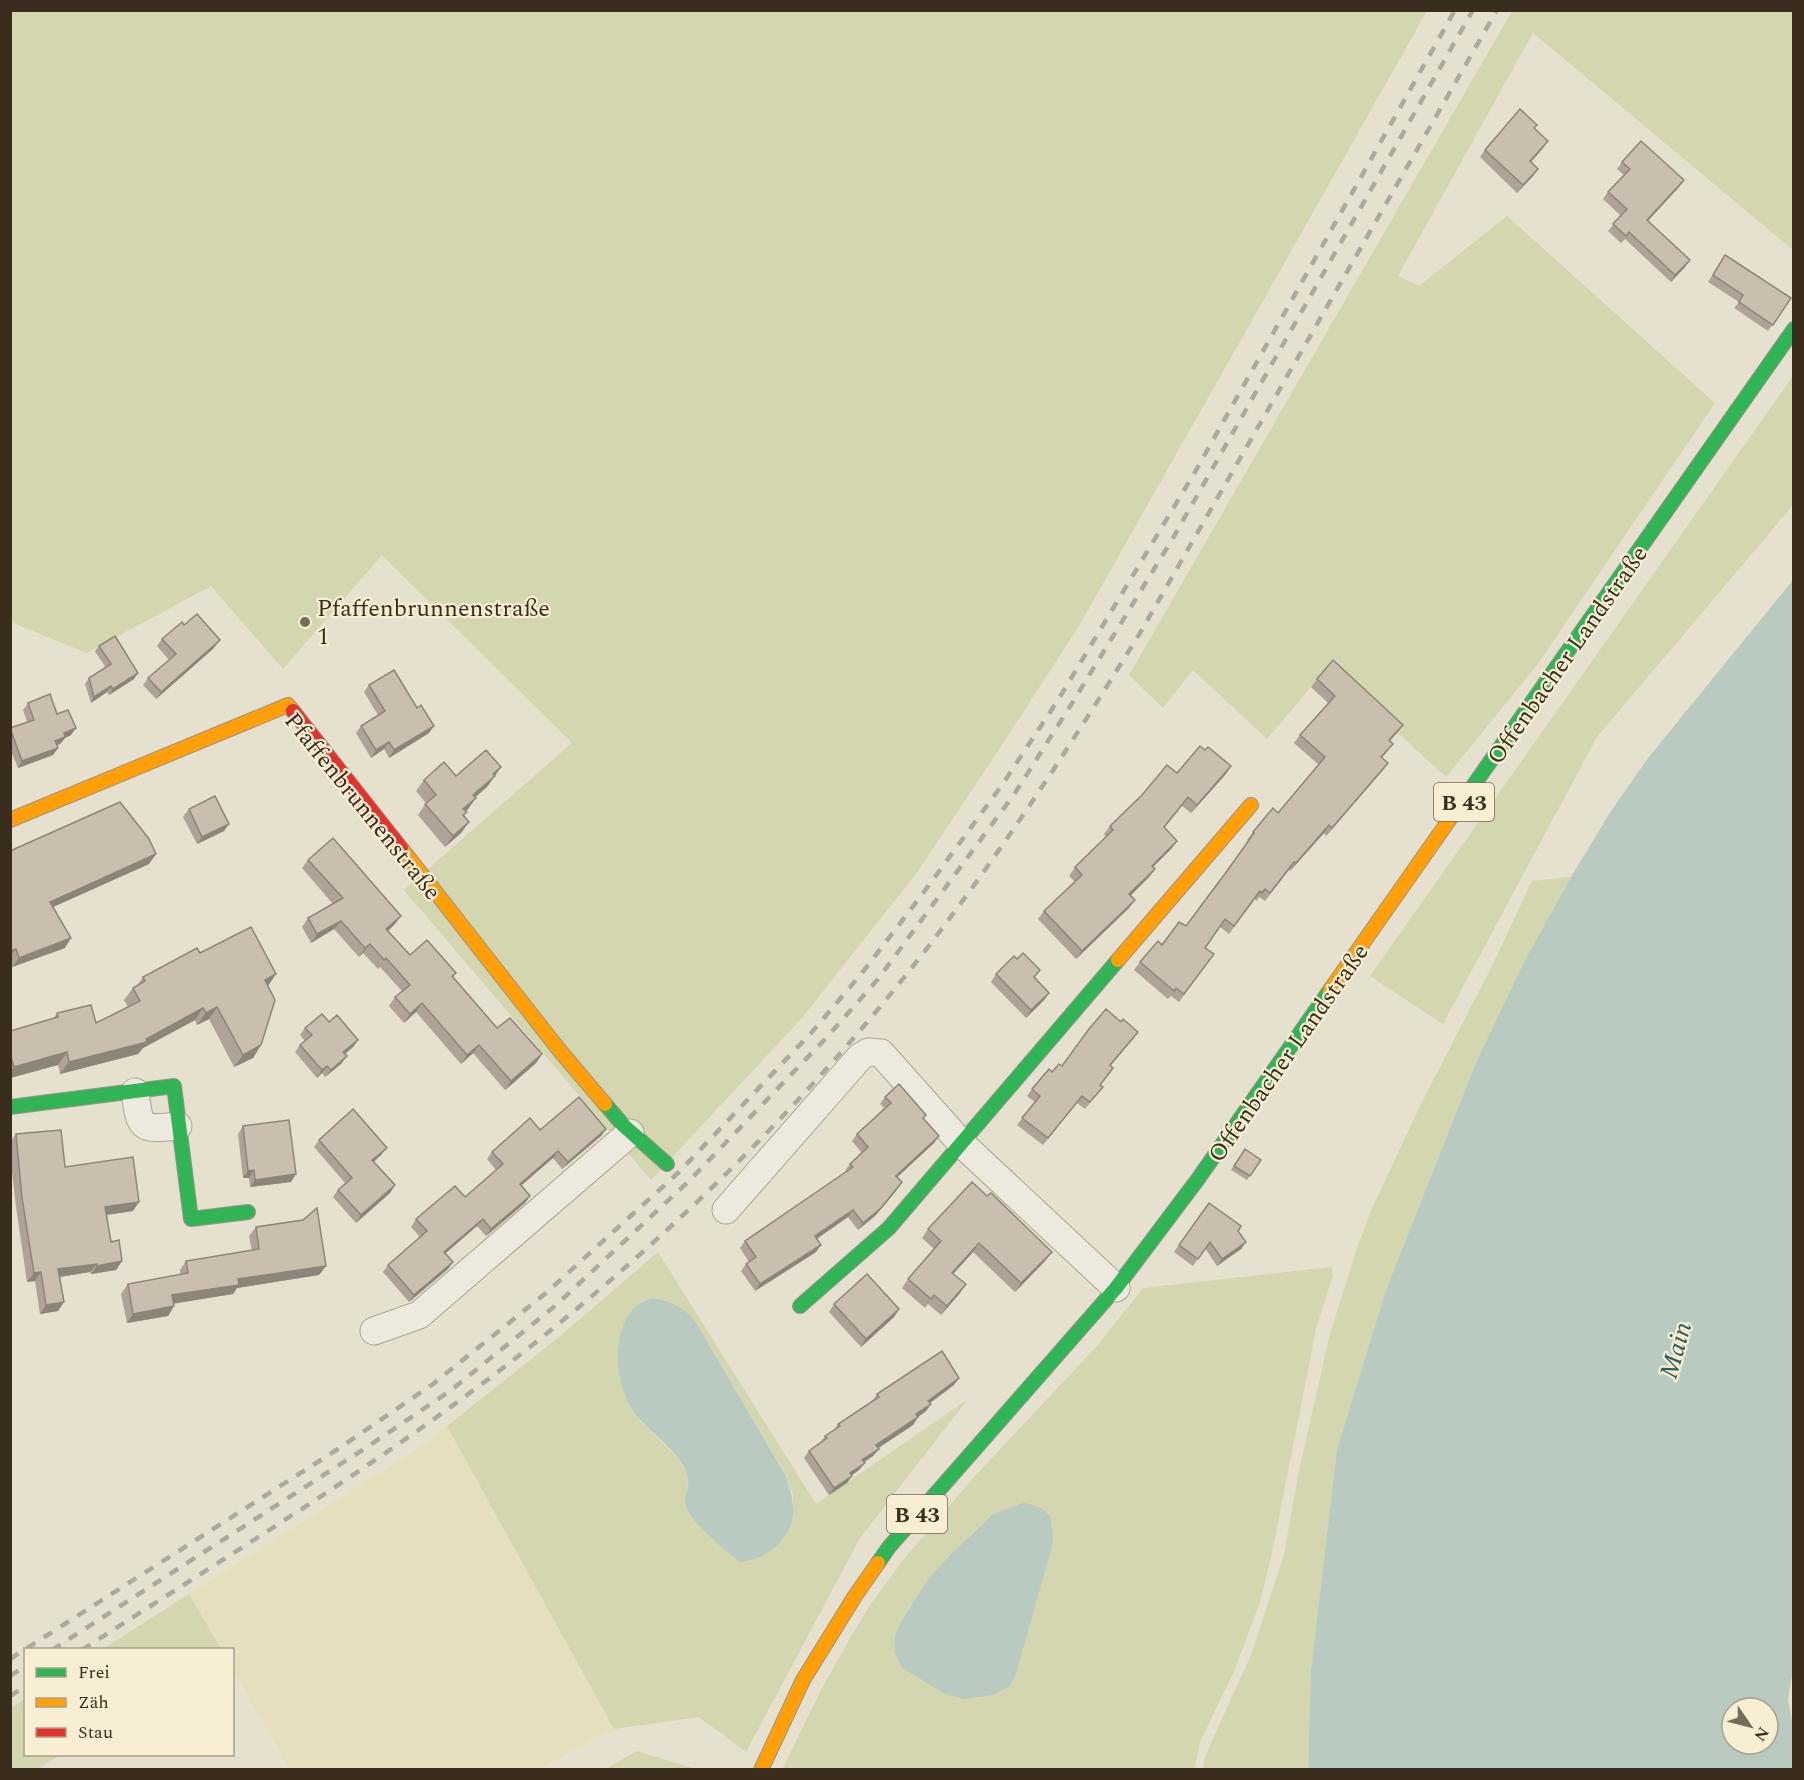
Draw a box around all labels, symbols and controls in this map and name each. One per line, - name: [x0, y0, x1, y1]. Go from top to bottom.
- street label: Offenbacher Landstraße: [1479, 539, 1657, 772]
- place label: Pfaffenbrunnenstraße 1: [317, 591, 550, 655]
- marker: Pfaffenbrunnenstraße 1: [298, 615, 312, 629]
- street label: Pfaffenbrunnenstraße: [275, 705, 450, 908]
- road number: B 43: [1434, 783, 1494, 821]
- street label: Offenbacher Landstraße: [1200, 937, 1378, 1170]
- water label: Main: [1649, 1317, 1703, 1384]
- road number: B 43: [887, 1495, 947, 1533]
- legend: [24, 1648, 234, 1756]
- text: Frei: [78, 1659, 110, 1686]
- text: Zäh: [78, 1689, 109, 1716]
- north arrow: [1720, 1696, 1780, 1756]
- text: Stau: [78, 1719, 113, 1746]
- text: N: [1748, 1722, 1775, 1746]

